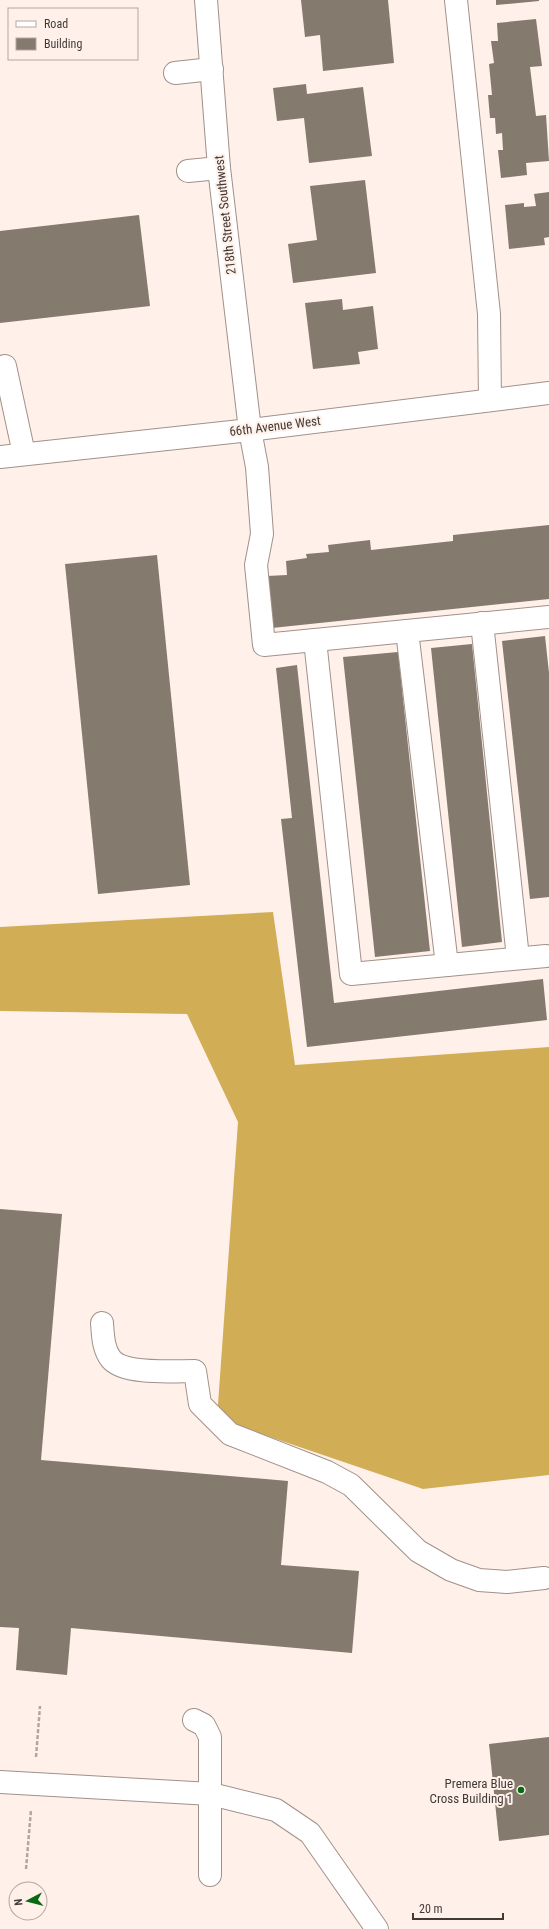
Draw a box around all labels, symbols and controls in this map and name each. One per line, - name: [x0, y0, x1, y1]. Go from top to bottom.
- legend: [8, 8, 138, 60]
- text: Road: [44, 17, 68, 31]
- text: Building: [44, 37, 82, 51]
- street label: 218th Street Southwest: [211, 154, 239, 275]
- street label: 66th Avenue West: [228, 413, 322, 439]
- place label: Premera Blue Cross Building 1: [430, 1776, 513, 1806]
- marker: Premera Blue Cross Building 1: [516, 1785, 526, 1795]
- north arrow: [8, 1881, 48, 1921]
- scale bar: [413, 1895, 503, 1921]
- text: N: [12, 1898, 25, 1906]
- text: 20 m: [419, 1902, 443, 1916]

